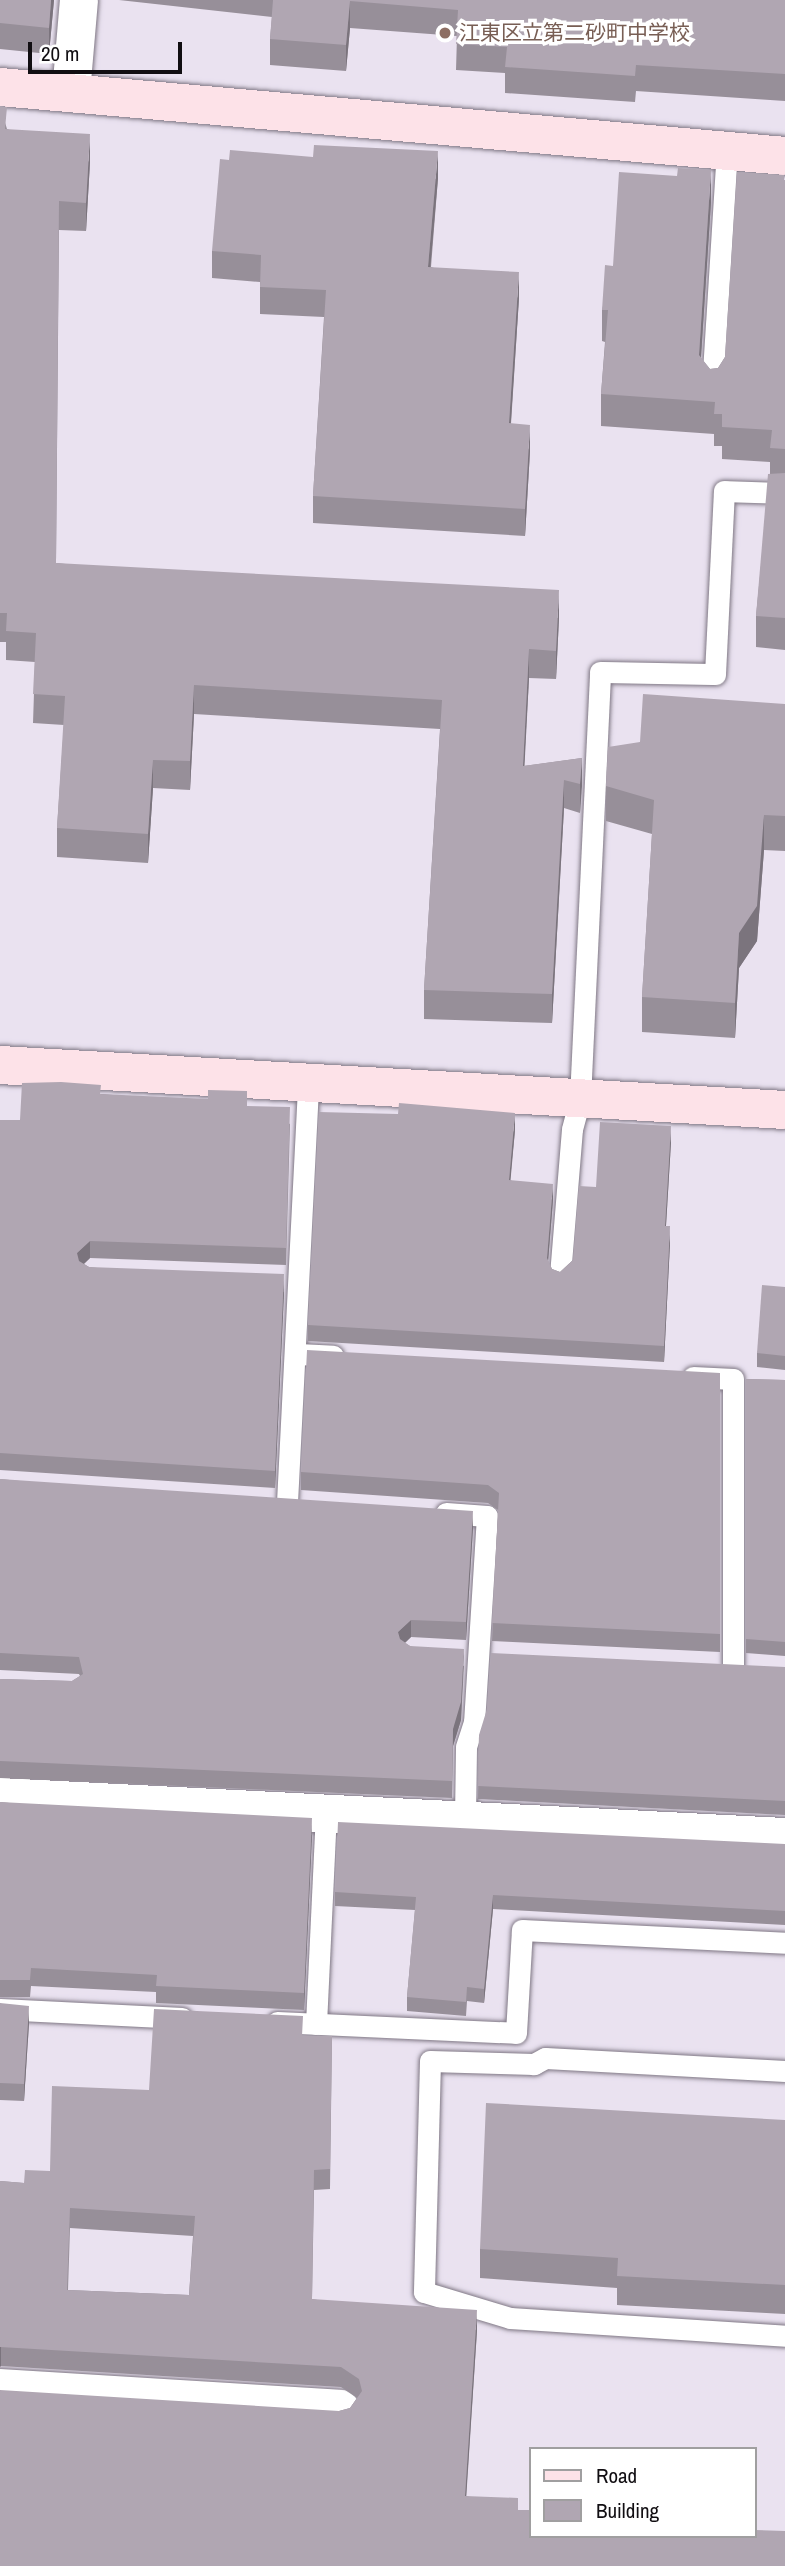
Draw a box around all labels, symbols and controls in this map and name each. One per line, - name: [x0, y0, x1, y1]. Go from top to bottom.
- place label: 江東区立第二砂町中学校: [459, 20, 690, 46]
- marker: 江東区立第二砂町中学校: [437, 25, 453, 41]
- scale bar: [32, 28, 186, 72]
- text: 20 m: [41, 39, 79, 68]
- legend: [530, 2447, 757, 2538]
- text: Road: [596, 2461, 637, 2490]
- text: Building: [596, 2496, 659, 2525]

